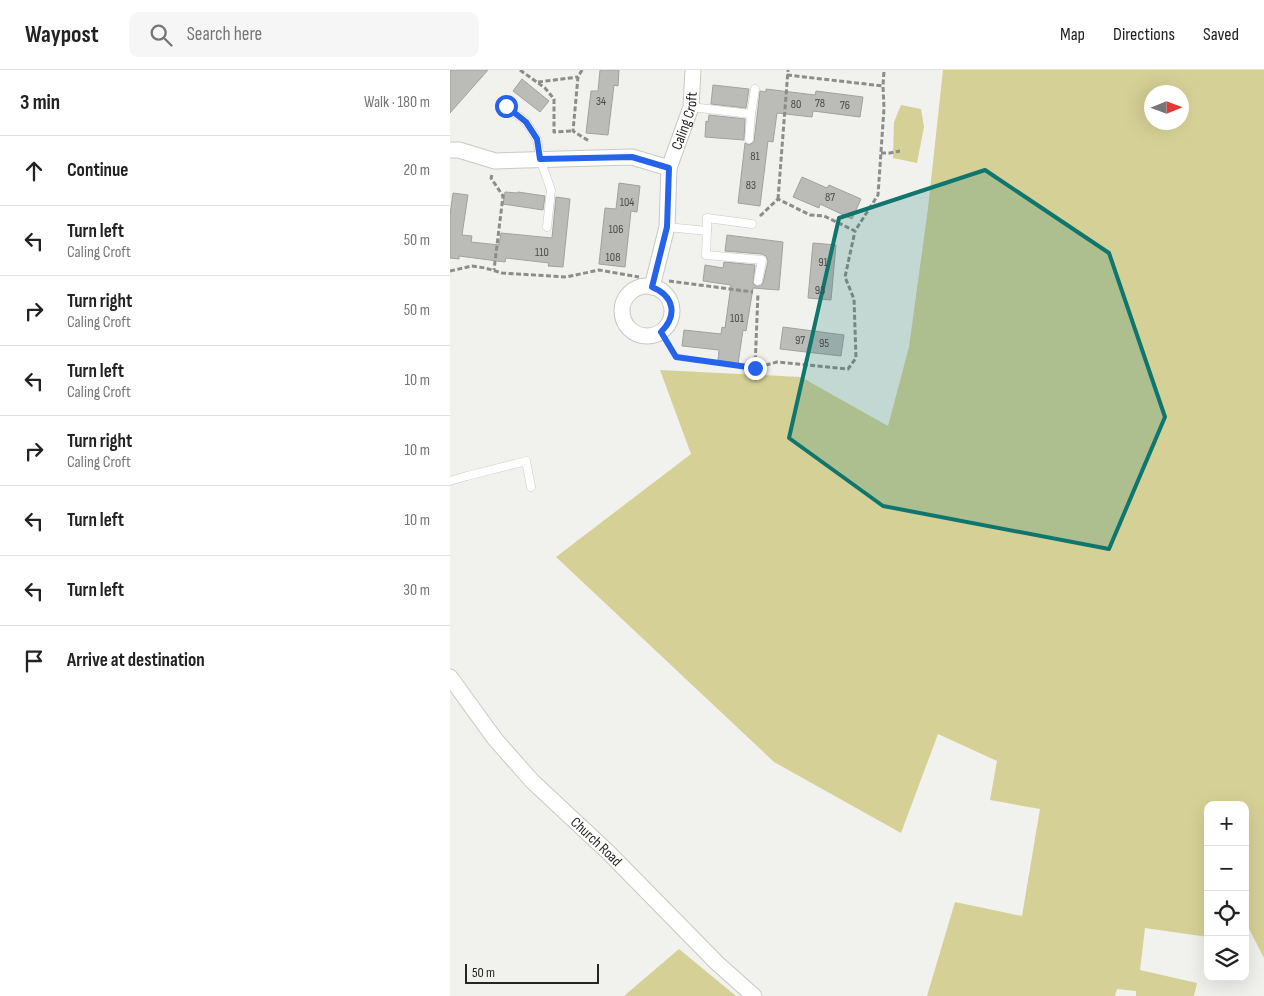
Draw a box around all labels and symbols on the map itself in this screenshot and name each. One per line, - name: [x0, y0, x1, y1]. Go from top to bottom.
- north arrow: [1144, 85, 1189, 130]
- street label: Caling Croft: [667, 91, 701, 152]
- house number: 34: [596, 94, 606, 109]
- route start: [495, 95, 518, 118]
- house number: 78: [815, 96, 825, 111]
- house number: 80: [791, 97, 801, 112]
- house number: 76: [840, 98, 850, 113]
- house number: 81: [750, 149, 761, 164]
- house number: 83: [746, 178, 756, 193]
- house number: 87: [825, 190, 835, 205]
- house number: 104: [620, 195, 634, 210]
- house number: 106: [609, 222, 623, 237]
- house number: 110: [535, 245, 549, 260]
- house number: 108: [606, 250, 620, 265]
- house number: 91: [818, 255, 829, 270]
- house number: 93: [815, 283, 825, 298]
- house number: 101: [730, 311, 745, 326]
- house number: 97: [795, 333, 805, 348]
- house number: 95: [819, 336, 829, 351]
- route end: [744, 357, 767, 380]
- street label: Church Road: [567, 813, 626, 870]
- scale bar: [465, 961, 599, 984]

